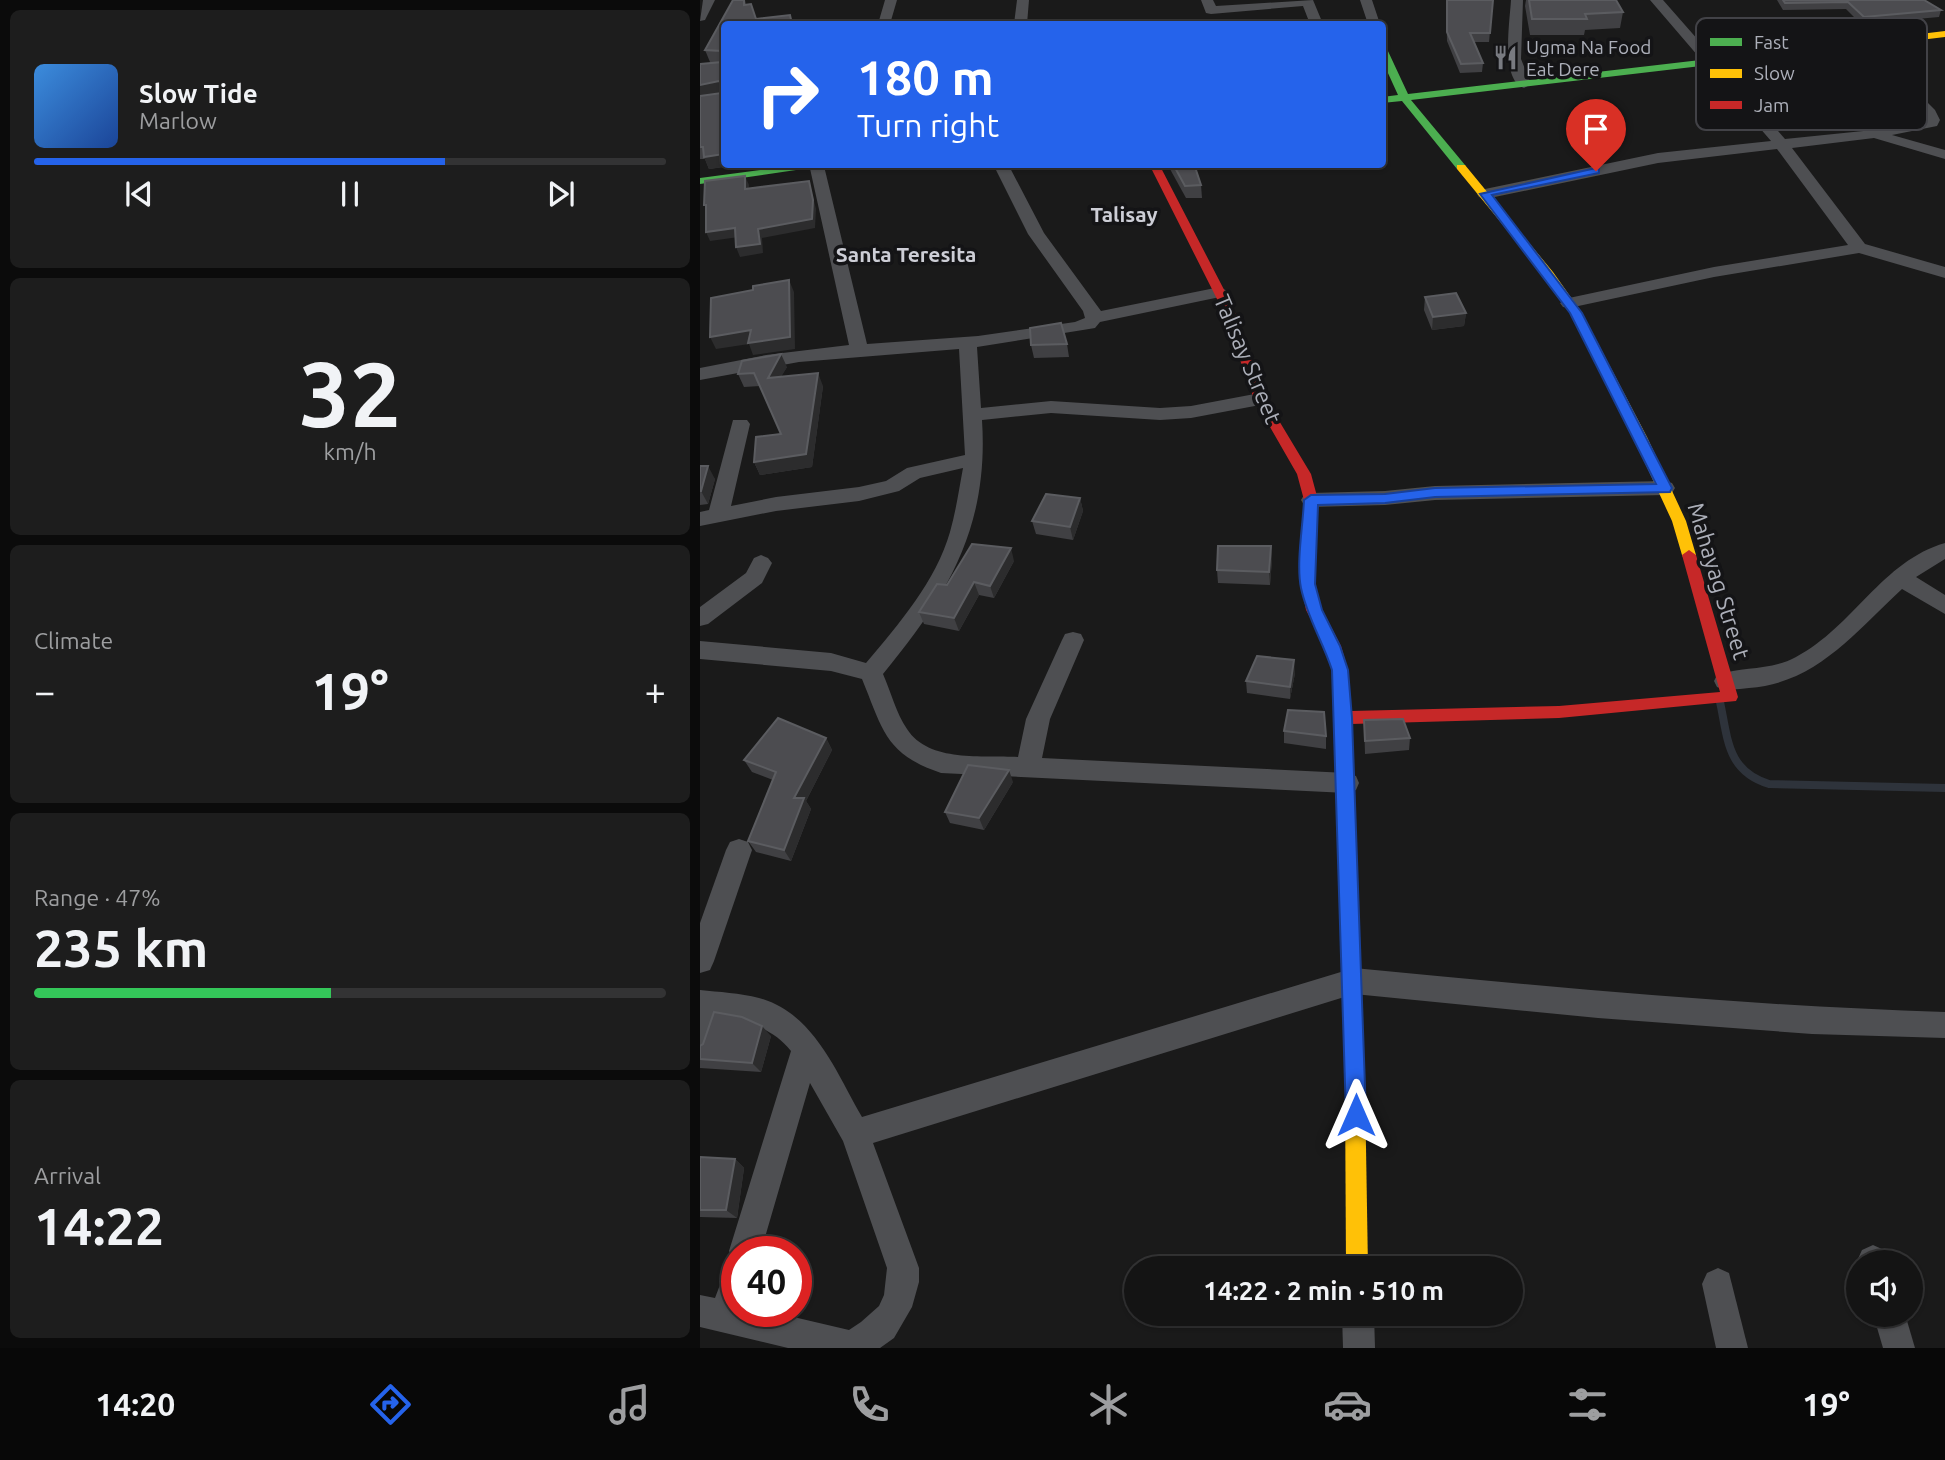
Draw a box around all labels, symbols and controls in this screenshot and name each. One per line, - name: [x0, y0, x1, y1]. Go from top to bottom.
- legend: [1696, 18, 1927, 130]
- text: Fast: [1754, 31, 1789, 53]
- place label: Ugma Na Food Eat Dere: [1526, 36, 1651, 80]
- restaurant icon: Ugma Na Food Eat Dere: [1492, 44, 1520, 72]
- icon: right: [742, 49, 833, 140]
- text: 180 m: [857, 49, 994, 104]
- text: Slow: [1754, 62, 1795, 84]
- text: Slow Tide: [139, 79, 258, 108]
- text: Jam: [1754, 94, 1790, 116]
- pin: [1566, 99, 1626, 171]
- text: Turn right: [857, 107, 999, 143]
- text: Marlow: [139, 108, 217, 133]
- icon: arrive: [1577, 110, 1615, 148]
- icon: previous: [120, 175, 158, 213]
- icon: pause: [331, 175, 369, 213]
- icon: next: [542, 175, 580, 213]
- district label: Talisay: [1090, 202, 1158, 226]
- district label: Santa Teresita: [836, 242, 976, 266]
- street label: Talisay Street: [1210, 291, 1286, 427]
- text: 32: [299, 342, 401, 444]
- text: km/h: [323, 439, 377, 464]
- street label: Mahayag Street: [1683, 500, 1755, 662]
- text: Climate: [34, 628, 113, 653]
- text: 19°: [311, 662, 389, 720]
- text: −: [34, 670, 55, 712]
- text: +: [645, 670, 666, 712]
- text: Range · 47%: [34, 885, 161, 910]
- text: 235 km: [34, 919, 208, 977]
- position arrow: [1319, 1078, 1393, 1152]
- text: Arrival: [34, 1163, 101, 1188]
- text: 14:22: [34, 1197, 164, 1255]
- speed limit sign: 40: [721, 1236, 812, 1327]
- map controls: [1846, 1250, 1923, 1327]
- button: sound: [1846, 1250, 1923, 1327]
- text: 14:22 · 2 min · 510 m: [1203, 1276, 1444, 1305]
- icon: directions: [366, 1380, 415, 1429]
- icon: music: [605, 1380, 654, 1429]
- icon: phone: [845, 1380, 894, 1429]
- icon: climate: [1084, 1380, 1133, 1429]
- icon: car: [1323, 1380, 1372, 1429]
- icon: filters: [1563, 1380, 1612, 1429]
- text: 14:20: [95, 1386, 175, 1422]
- text: 19°: [1802, 1386, 1850, 1422]

